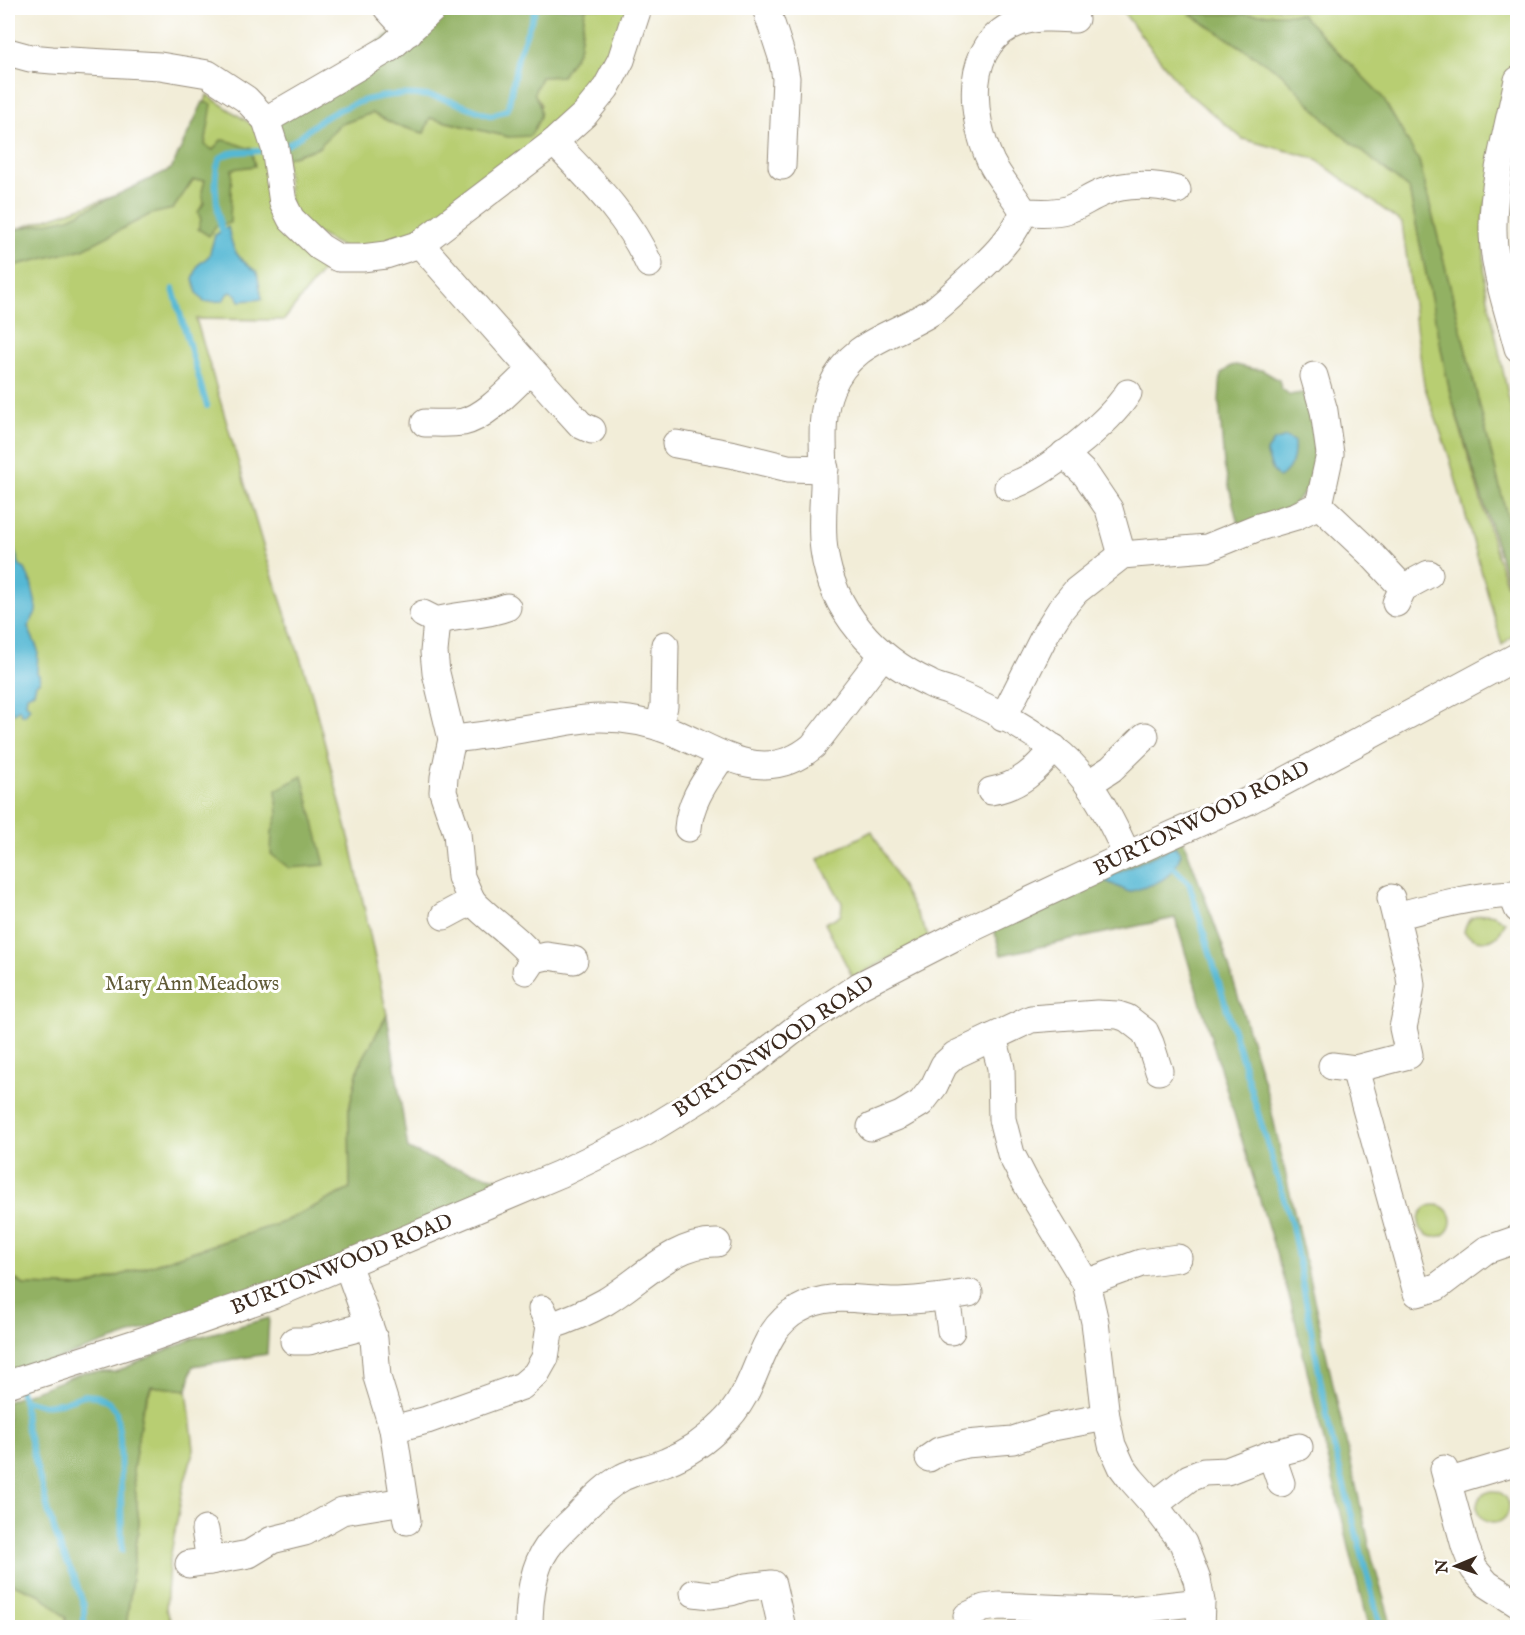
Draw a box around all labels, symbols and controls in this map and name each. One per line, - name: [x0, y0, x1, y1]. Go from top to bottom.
- street label: BURTONWOOD ROAD: [1090, 755, 1314, 883]
- street label: BURTONWOOD ROAD: [668, 970, 880, 1124]
- park label: Mary Ann Meadows: [105, 971, 279, 998]
- street label: BURTONWOOD ROAD: [227, 1208, 457, 1322]
- north arrow: [1426, 1536, 1486, 1596]
- text: N: [1433, 1559, 1453, 1575]

